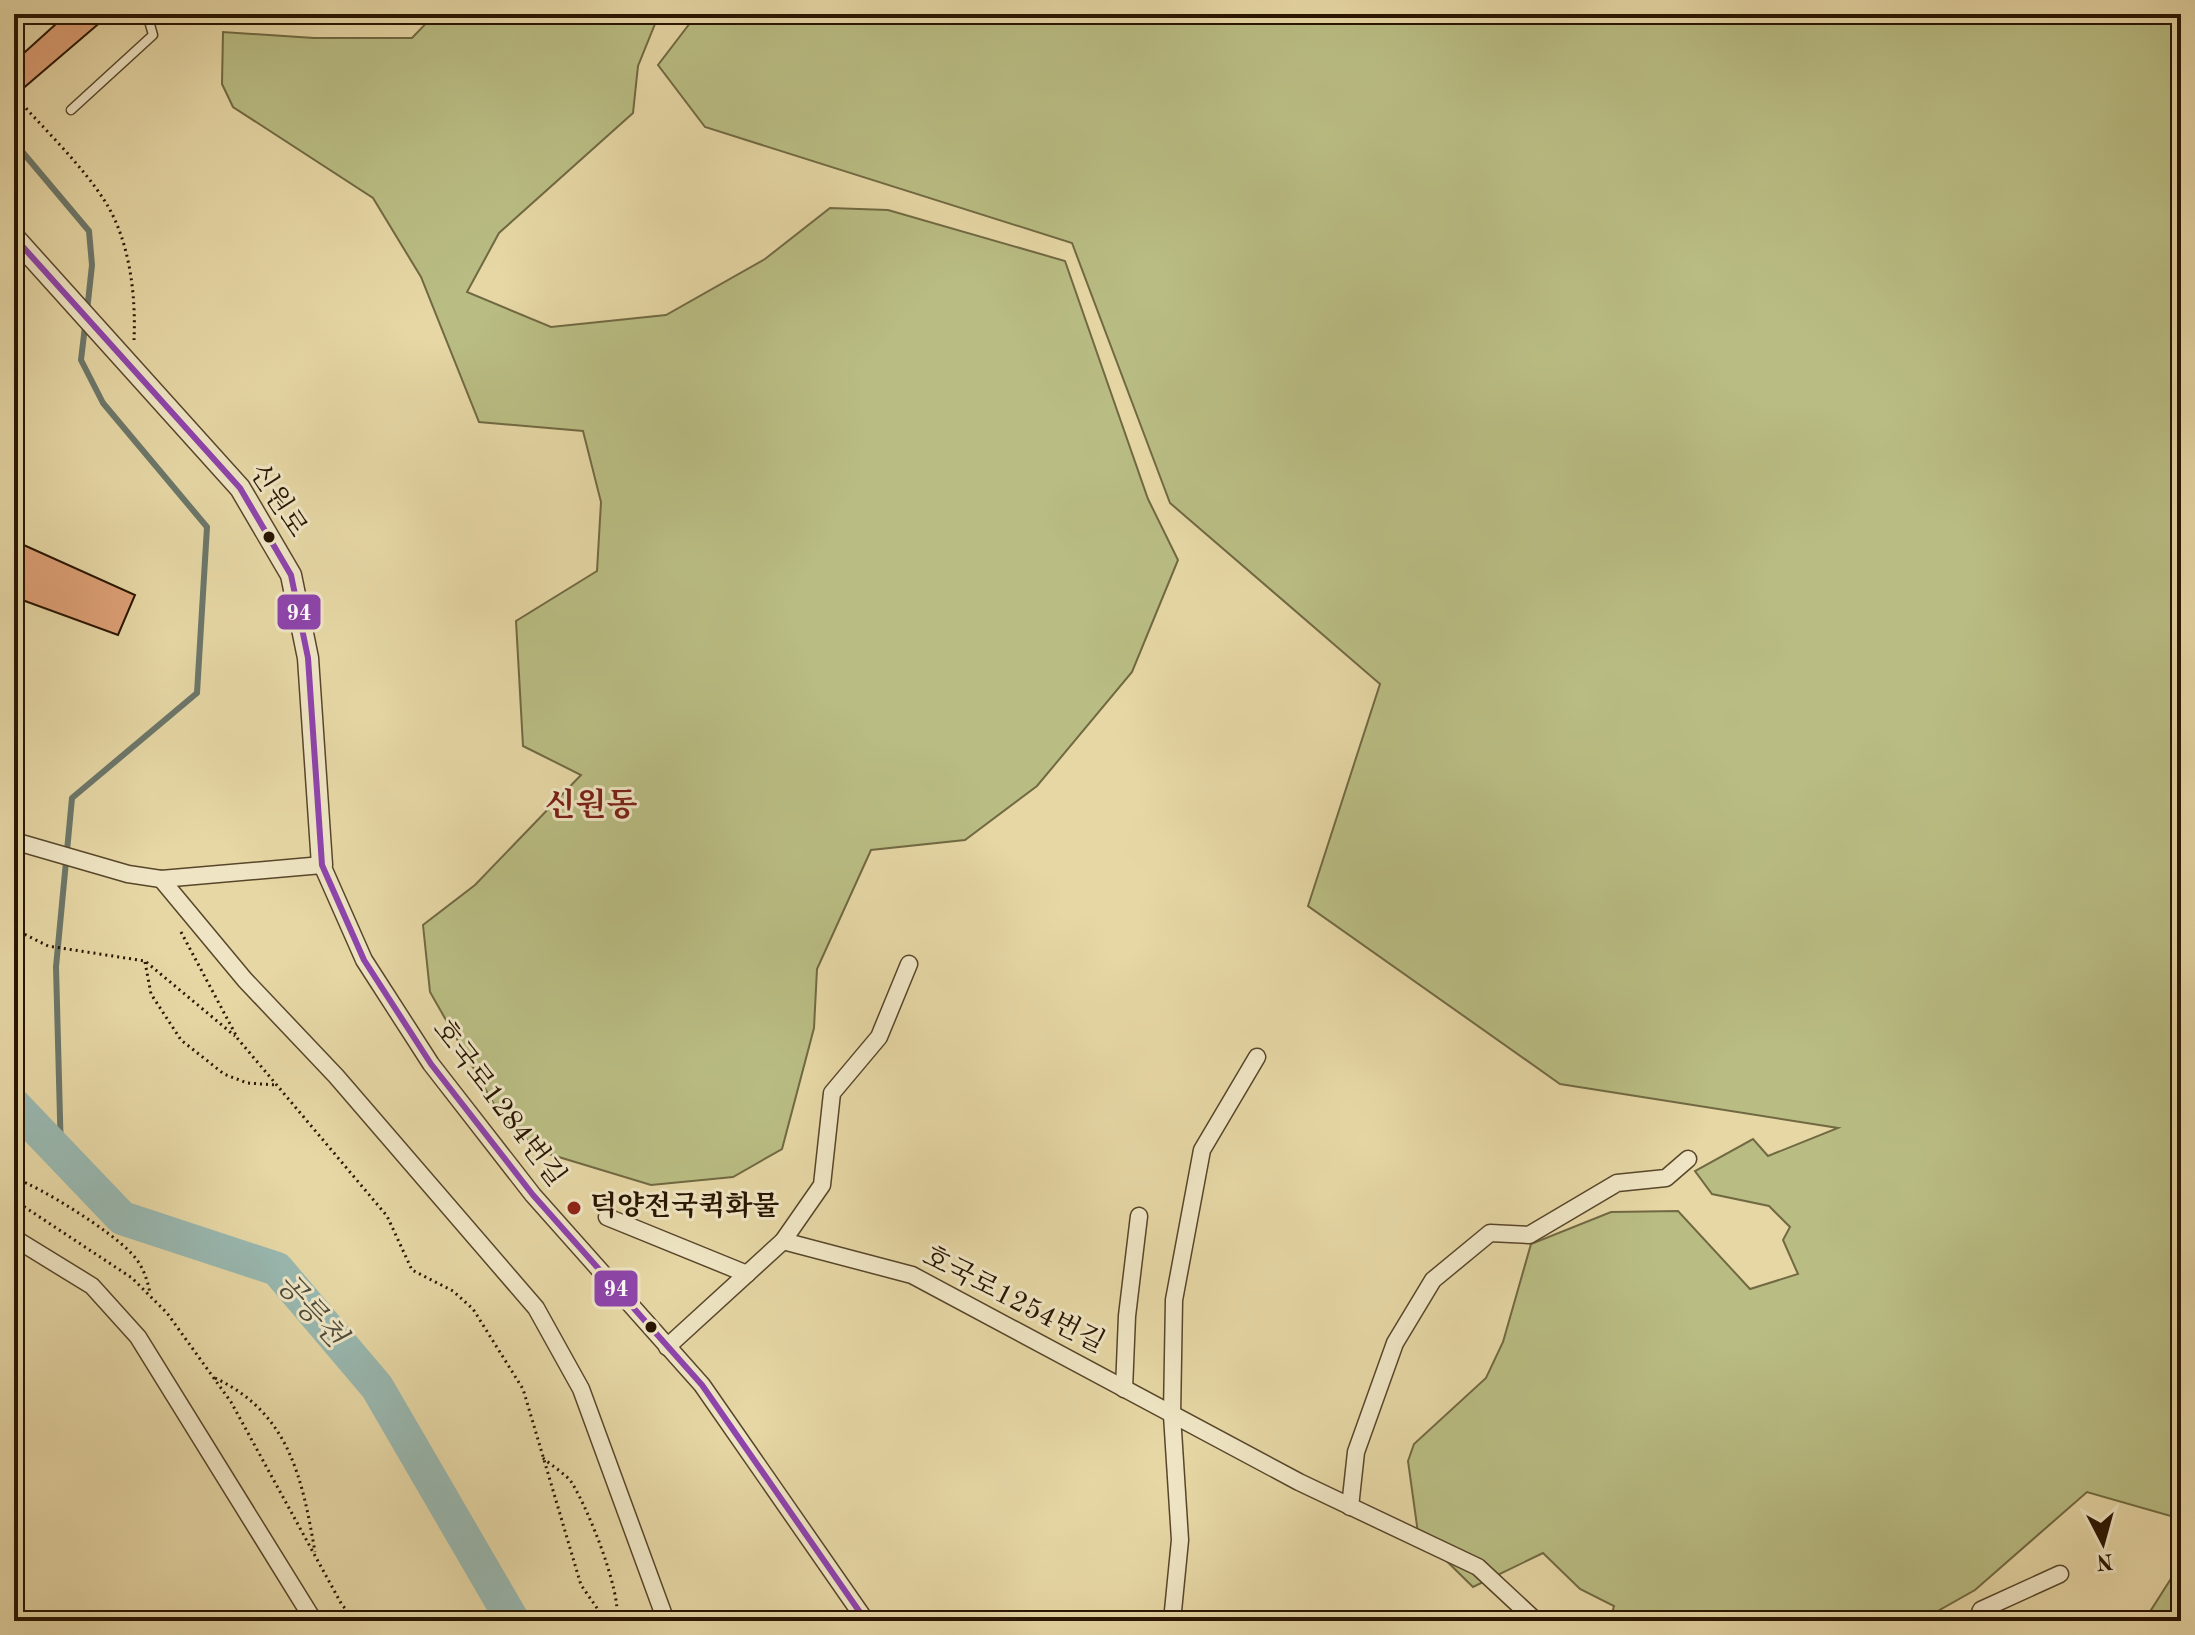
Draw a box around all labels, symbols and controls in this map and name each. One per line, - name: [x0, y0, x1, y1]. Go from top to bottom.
- street label: 신원로: [243, 458, 313, 543]
- unlabelled marker: [261, 529, 277, 545]
- line badge: 94: [276, 593, 322, 631]
- text: 94: [286, 603, 312, 625]
- district label: 신원동: [545, 787, 637, 823]
- street label: 호국로1284번길: [427, 1014, 571, 1192]
- place label: 덕양전국퀵화물: [590, 1190, 779, 1222]
- marker: 덕양전국퀵화물: [565, 1199, 583, 1217]
- street label: 호국로1254번길: [917, 1241, 1109, 1359]
- water label: 공릉천: [270, 1267, 354, 1355]
- line badge: 94: [593, 1269, 639, 1308]
- text: 94: [603, 1279, 629, 1301]
- unlabelled marker: [643, 1319, 659, 1335]
- north arrow: [2063, 1503, 2143, 1583]
- text: N: [2095, 1549, 2114, 1573]

